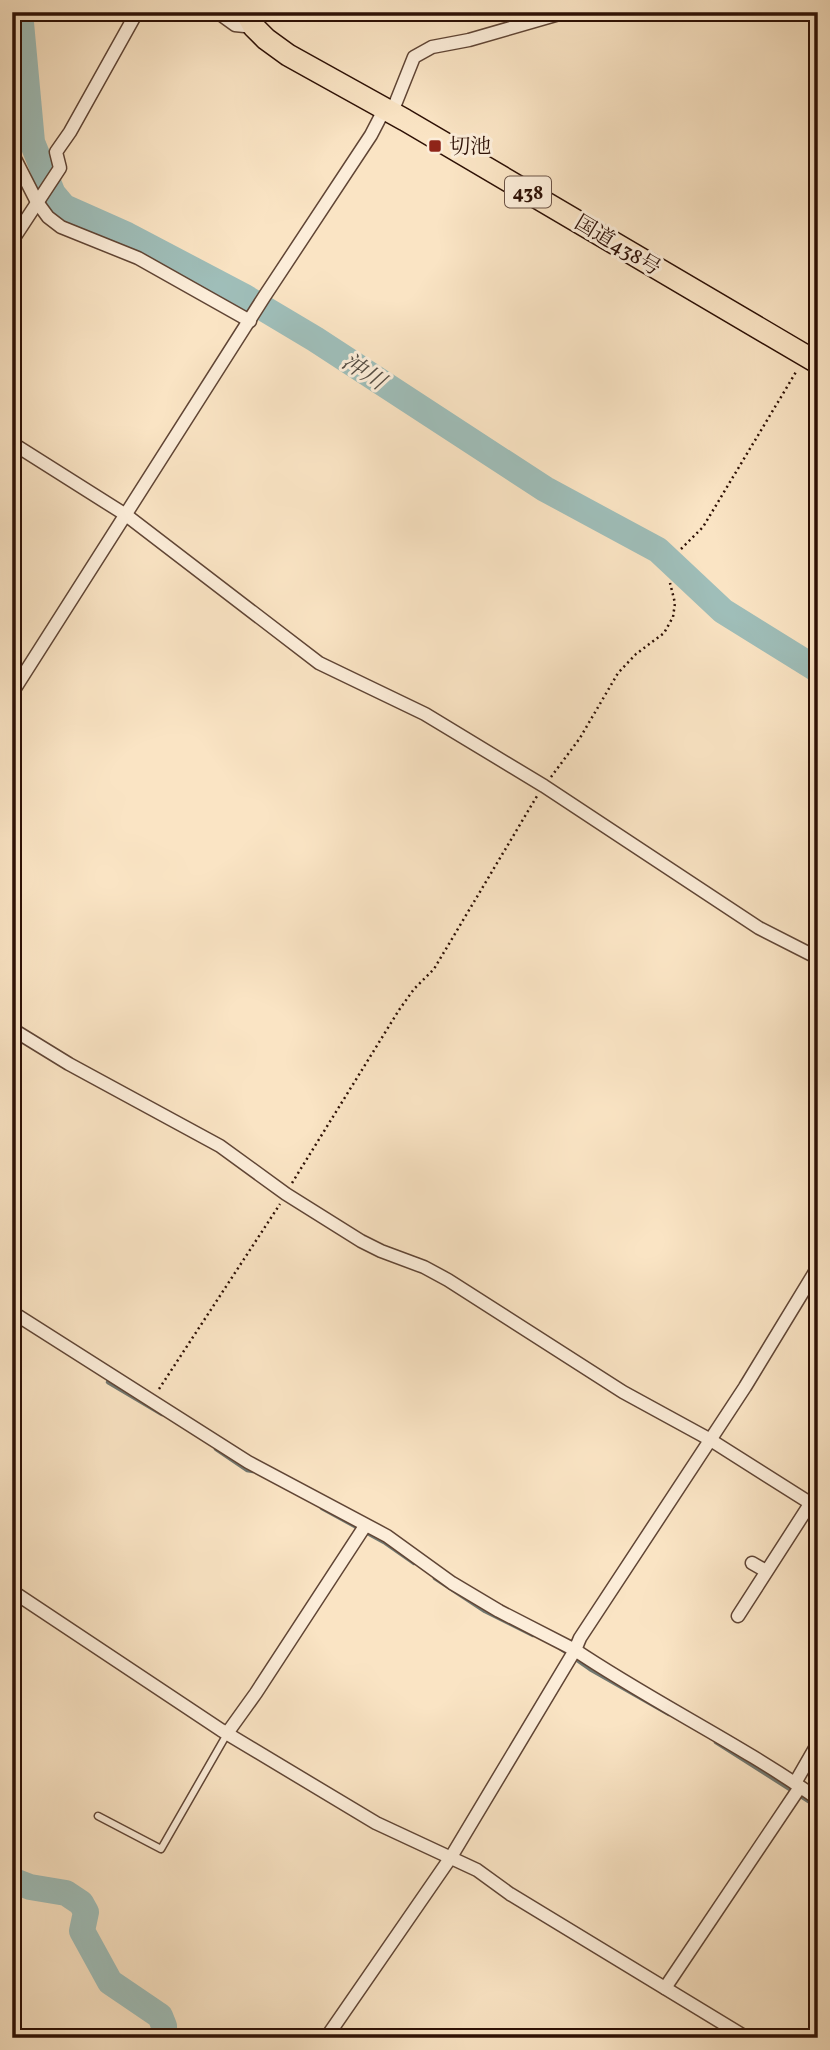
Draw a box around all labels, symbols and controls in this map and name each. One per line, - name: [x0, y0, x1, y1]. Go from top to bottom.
- place label: 切池: [449, 133, 491, 162]
- marker: 切池: [427, 138, 443, 154]
- road number: 438: [505, 176, 551, 208]
- street label: 国道438号: [569, 209, 666, 283]
- water label: 沖川: [335, 347, 393, 400]

